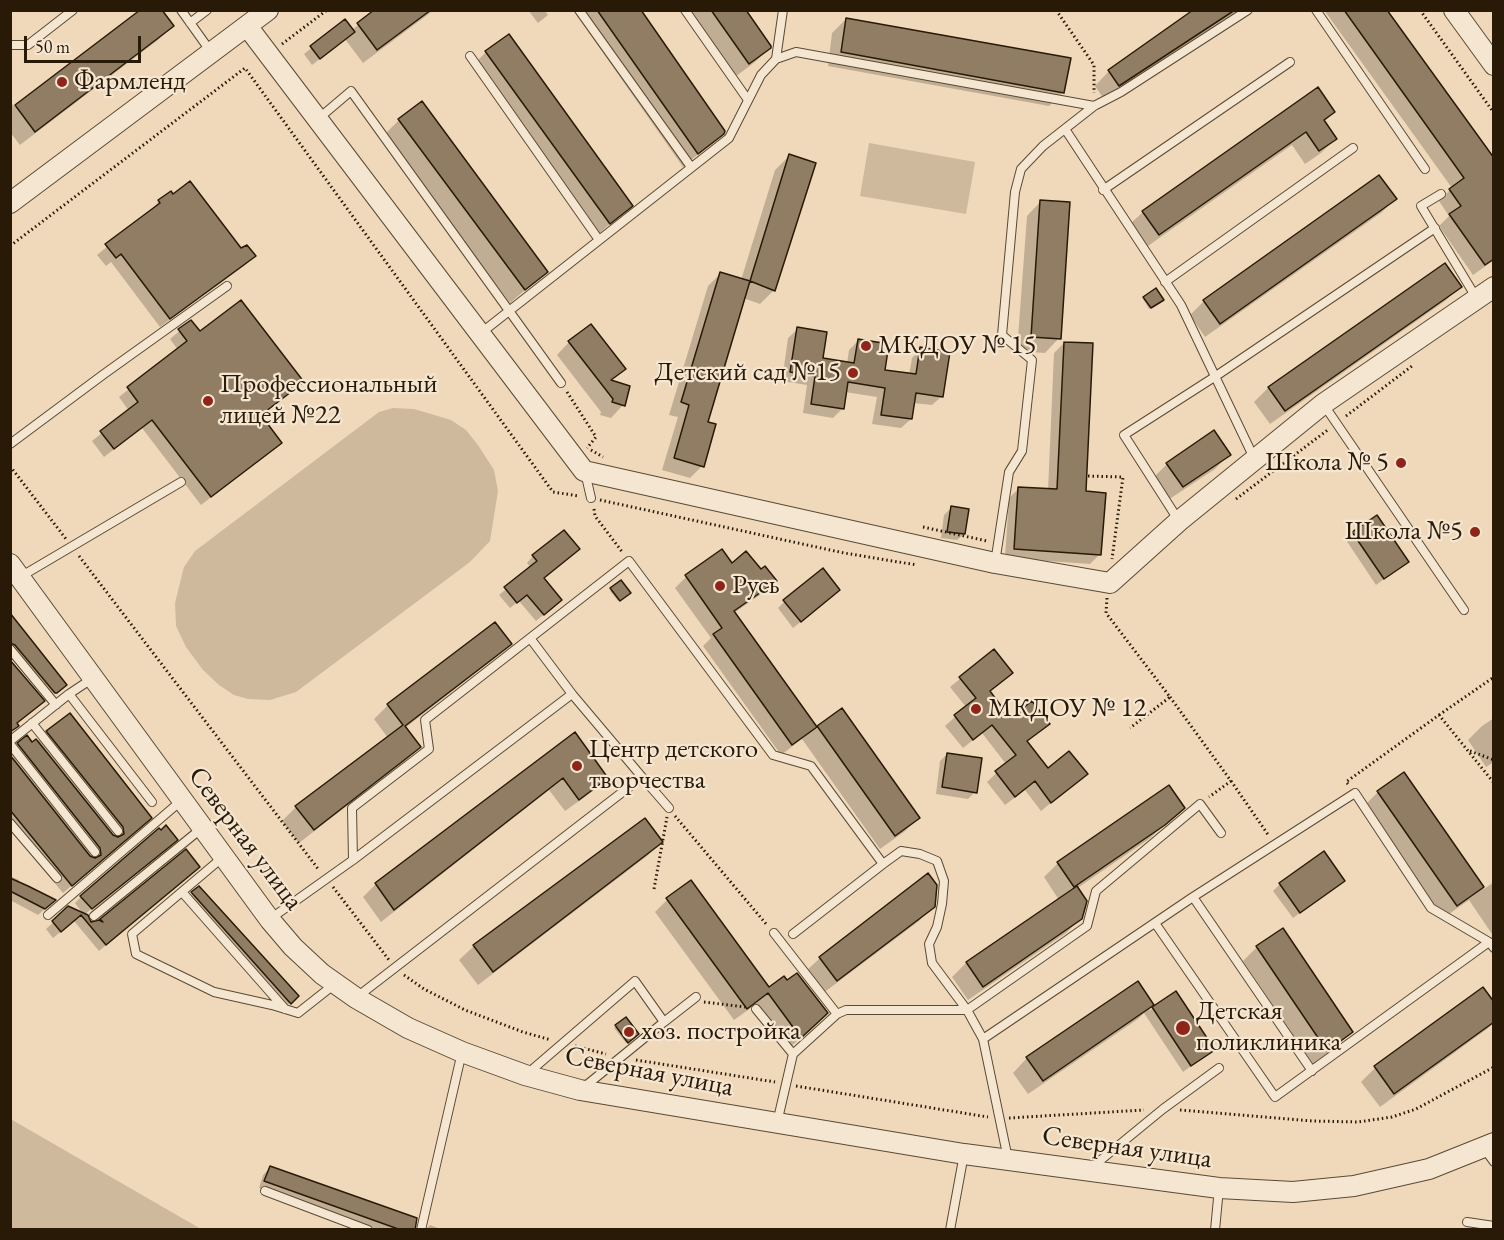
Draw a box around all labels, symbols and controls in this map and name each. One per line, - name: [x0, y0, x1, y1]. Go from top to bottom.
- scale bar: [27, 24, 144, 62]
- text: 50 m: [35, 35, 70, 58]
- place label: Фармленд: [74, 66, 186, 98]
- marker: Фармленд: [55, 75, 69, 89]
- place label: МКДОУ № 15: [878, 330, 1036, 362]
- marker: МКДОУ № 15: [859, 339, 873, 353]
- place label: Детский сад №15: [655, 357, 841, 389]
- marker: Детский сад №15: [846, 366, 860, 380]
- place label: Профессиональный лицей №22: [220, 369, 438, 432]
- marker: Профессиональный лицей №22: [201, 394, 215, 408]
- place label: Школа № 5: [1265, 447, 1389, 479]
- marker: Школа № 5: [1394, 456, 1408, 470]
- place label: Школа №5: [1344, 516, 1463, 548]
- marker: Школа №5: [1468, 525, 1482, 539]
- place label: Русь: [732, 570, 780, 602]
- marker: Русь: [713, 579, 727, 593]
- place label: МКДОУ № 12: [988, 693, 1146, 725]
- marker: МКДОУ № 12: [969, 702, 983, 716]
- place label: Центр детского творчества: [589, 734, 758, 797]
- marker: Центр детского творчества: [570, 759, 584, 773]
- street label: Северная улица: [181, 761, 309, 917]
- place label: Детская поликлиника: [1196, 996, 1341, 1059]
- place label: хоз. постройка: [641, 1016, 801, 1048]
- marker: Детская поликлиника: [1174, 1019, 1192, 1037]
- marker: хоз. постройка: [622, 1025, 636, 1039]
- street label: Северная улица: [562, 1040, 736, 1104]
- street label: Северная улица: [1040, 1120, 1214, 1176]

